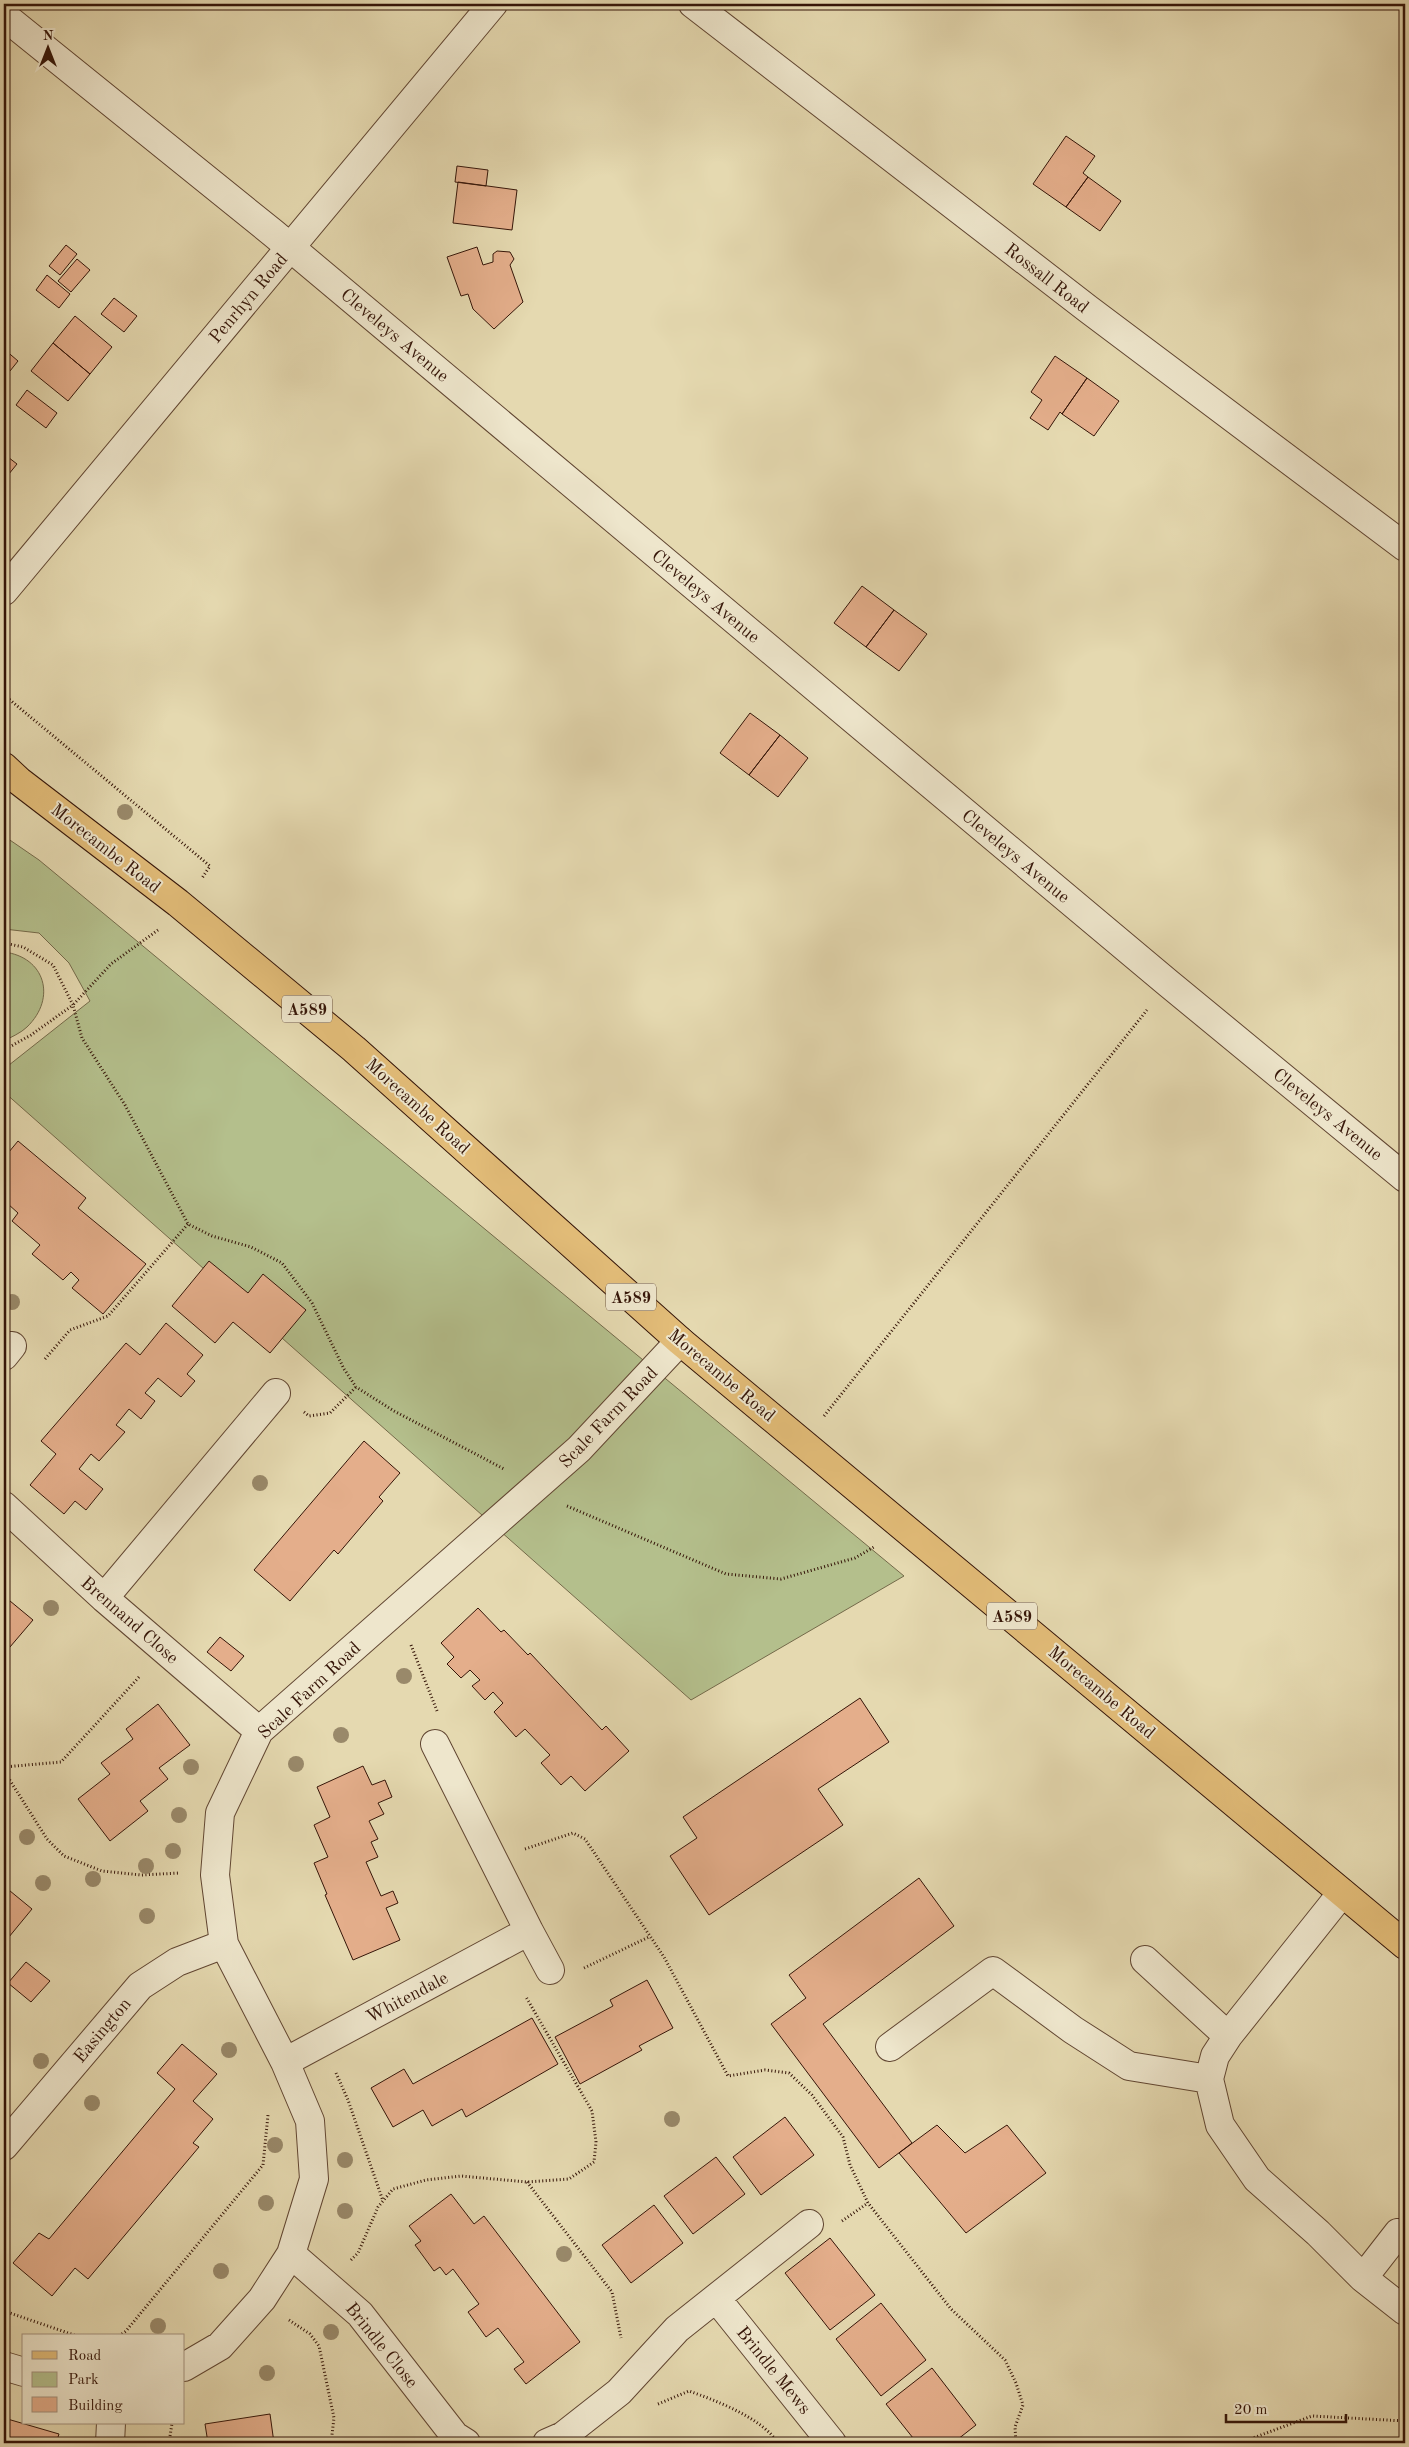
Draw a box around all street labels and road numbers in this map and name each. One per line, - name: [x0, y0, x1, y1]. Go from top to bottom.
- street label: Rossall Road: [1001, 241, 1092, 317]
- street label: Penrhyn Road: [206, 250, 291, 347]
- street label: Cleveleys Avenue: [337, 286, 452, 386]
- street label: Cleveleys Avenue: [648, 547, 763, 647]
- street label: Morecambe Road: [47, 801, 163, 897]
- street label: Cleveleys Avenue: [958, 807, 1073, 907]
- road number: A589: [282, 996, 332, 1022]
- street label: Morecambe Road: [362, 1055, 473, 1158]
- street label: Cleveleys Avenue: [1269, 1065, 1385, 1164]
- road number: A589: [606, 1284, 656, 1310]
- street label: Morecambe Road: [664, 1326, 778, 1426]
- street label: Scale Farm Road: [556, 1364, 661, 1472]
- street label: Brennand Close: [77, 1574, 181, 1668]
- road number: A589: [987, 1602, 1037, 1630]
- street label: Scale Farm Road: [255, 1639, 364, 1743]
- street label: Morecambe Road: [1044, 1643, 1158, 1743]
- street label: Whitendale: [364, 1969, 451, 2027]
- street label: Easington: [71, 1995, 135, 2066]
- street label: Brindle Close: [342, 2300, 421, 2392]
- street label: Brindle Mews: [733, 2323, 814, 2418]

